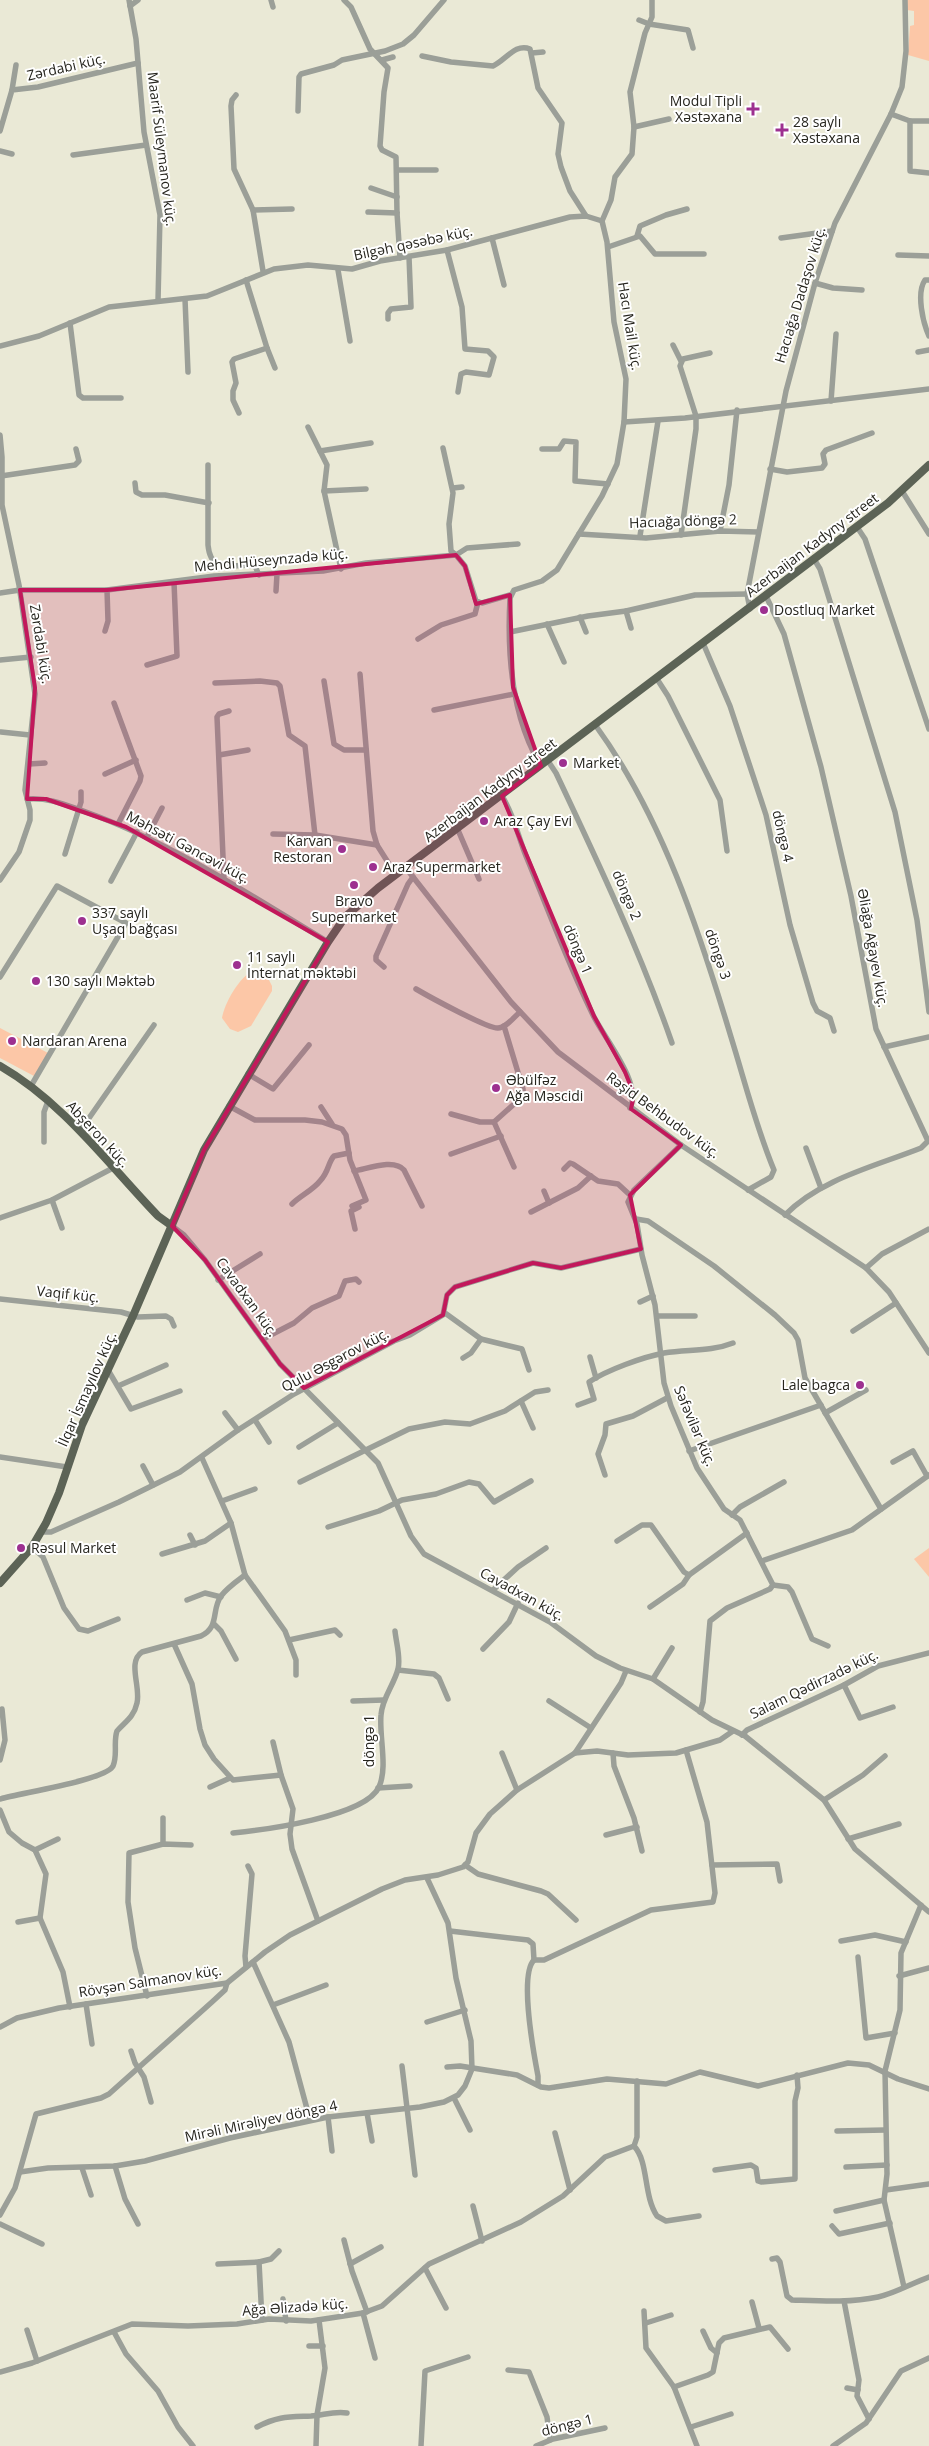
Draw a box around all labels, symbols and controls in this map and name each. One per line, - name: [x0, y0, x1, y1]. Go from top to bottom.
- street label: Zərdabi küç.: [25, 48, 107, 85]
- street label: Maarif Süleymanov küç.: [144, 71, 181, 227]
- place label: Modul Tipli Xəstəxana: [670, 91, 742, 126]
- marker: Modul Tipli Xəstəxana: [746, 102, 760, 116]
- place label: 28 saylı Xəstəxana: [793, 112, 860, 147]
- marker: 28 saylı Xəstəxana: [775, 123, 789, 137]
- street label: Bilgəh qəsəbə küç.: [352, 221, 474, 264]
- street label: Hacıağa Dadaşov küç.: [770, 224, 829, 365]
- street label: Hacı Mail küç.: [614, 280, 647, 372]
- street label: Azerbaijan Kadyny street: [741, 488, 882, 601]
- street label: Hacıağa döngə 2: [629, 509, 737, 532]
- street label: Mehdi Hüseynzadə küç.: [193, 543, 349, 576]
- place label: Dostluq Market: [774, 600, 875, 619]
- street label: Zərdabi küç.: [26, 603, 57, 685]
- marker: Dostluq Market: [758, 604, 770, 616]
- street label: Azerbaijan Kadyny street: [419, 733, 560, 846]
- place label: Market: [573, 753, 619, 772]
- marker: Market: [557, 757, 569, 769]
- street label: Məhsəti Gəncəvi küç.: [123, 806, 253, 887]
- street label: döngə 4: [768, 808, 799, 864]
- place label: Araz Çay Evi: [494, 811, 572, 830]
- marker: Araz Çay Evi: [478, 815, 490, 827]
- place label: Karvan Restoran: [273, 831, 332, 866]
- marker: Karvan Restoran: [336, 843, 348, 855]
- place label: Araz Supermarket: [383, 857, 501, 876]
- marker: Araz Supermarket: [367, 861, 379, 873]
- street label: döngə 2: [608, 867, 646, 923]
- marker: Bravo Supermarket: [348, 879, 360, 891]
- street label: Əliağa Ağayev küç.: [854, 887, 893, 1009]
- place label: Bravo Supermarket: [311, 891, 397, 926]
- place label: 337 saylı Uşaq bağçası: [92, 903, 178, 938]
- marker: 337 saylı Uşaq bağçası: [76, 915, 88, 927]
- street label: döngə 1: [559, 921, 597, 977]
- street label: döngə 3: [701, 926, 736, 982]
- place label: 11 saylı İnternat məktəbi: [247, 947, 356, 982]
- marker: 11 saylı İnternat məktəbi: [231, 959, 243, 971]
- place label: 130 saylı Məktəb: [46, 971, 155, 990]
- marker: 130 saylı Məktəb: [30, 975, 42, 987]
- place label: Nardaran Arena: [22, 1031, 127, 1050]
- marker: Nardaran Arena: [6, 1035, 18, 1047]
- street label: Rəşid Behbudov küç.: [603, 1067, 724, 1162]
- place label: Əbülfəz Ağa Məscidi: [506, 1070, 583, 1105]
- marker: Əbülfəz Ağa Məscidi: [490, 1082, 502, 1094]
- street label: Abşeron küç.: [63, 1096, 134, 1171]
- street label: Cavadxan küç.: [212, 1253, 283, 1340]
- street label: Vaqif küç.: [36, 1281, 100, 1306]
- street label: Qulu Əsgərov küç.: [278, 1323, 392, 1396]
- street label: İlqar İsmayılov küç.: [53, 1328, 120, 1449]
- place label: Lale bagca: [781, 1375, 850, 1394]
- marker: Lale bagca: [854, 1379, 866, 1391]
- street label: Səfəvilər küç.: [670, 1383, 721, 1469]
- place label: Rəsul Market: [31, 1538, 116, 1557]
- marker: Rəsul Market: [15, 1542, 27, 1554]
- street label: Cavadxan küç.: [477, 1563, 568, 1625]
- street label: Salam Qədirzadə küç.: [746, 1644, 881, 1723]
- street label: döngə 1: [359, 1715, 378, 1767]
- street label: Rövşən Salmanov küç.: [77, 1960, 223, 2001]
- street label: Mirəli Mirəliyev döngə 4: [183, 2095, 339, 2146]
- street label: Ağa Əlizadə küç.: [241, 2293, 349, 2320]
- street label: döngə 1: [539, 2409, 595, 2440]

